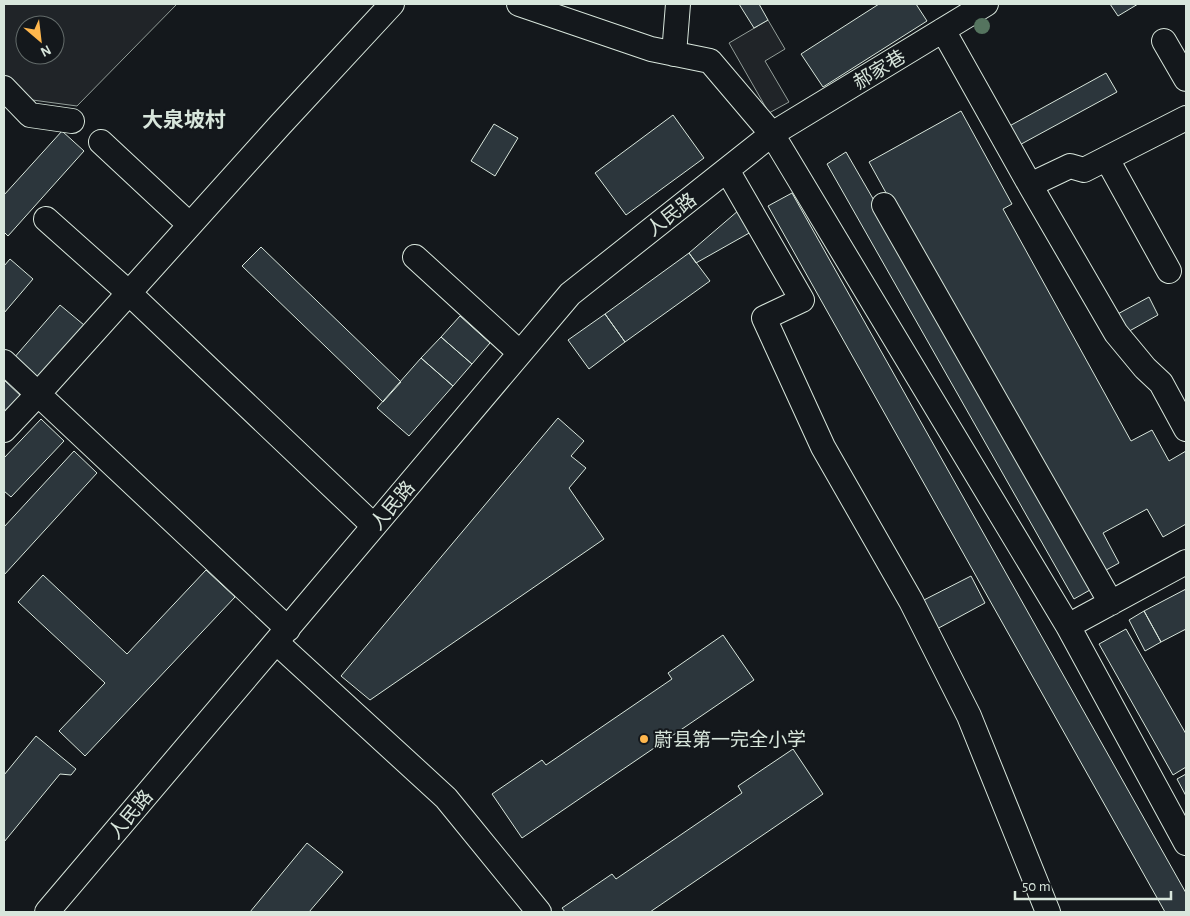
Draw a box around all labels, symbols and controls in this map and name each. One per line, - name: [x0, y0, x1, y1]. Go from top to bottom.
- north arrow: [15, 15, 65, 65]
- text: N: [38, 42, 53, 59]
- street label: 郝家巷: [849, 46, 909, 93]
- district label: 大泉坡村: [142, 109, 226, 131]
- street label: 人民路: [643, 189, 700, 240]
- street label: 人民路: [367, 477, 419, 534]
- place label: 蔚县第一完全小学: [654, 729, 806, 750]
- marker: 蔚县第一完全小学: [638, 733, 650, 745]
- street label: 人民路: [105, 786, 157, 843]
- scale bar: [1015, 868, 1171, 900]
- text: 50 m: [1022, 879, 1051, 894]

